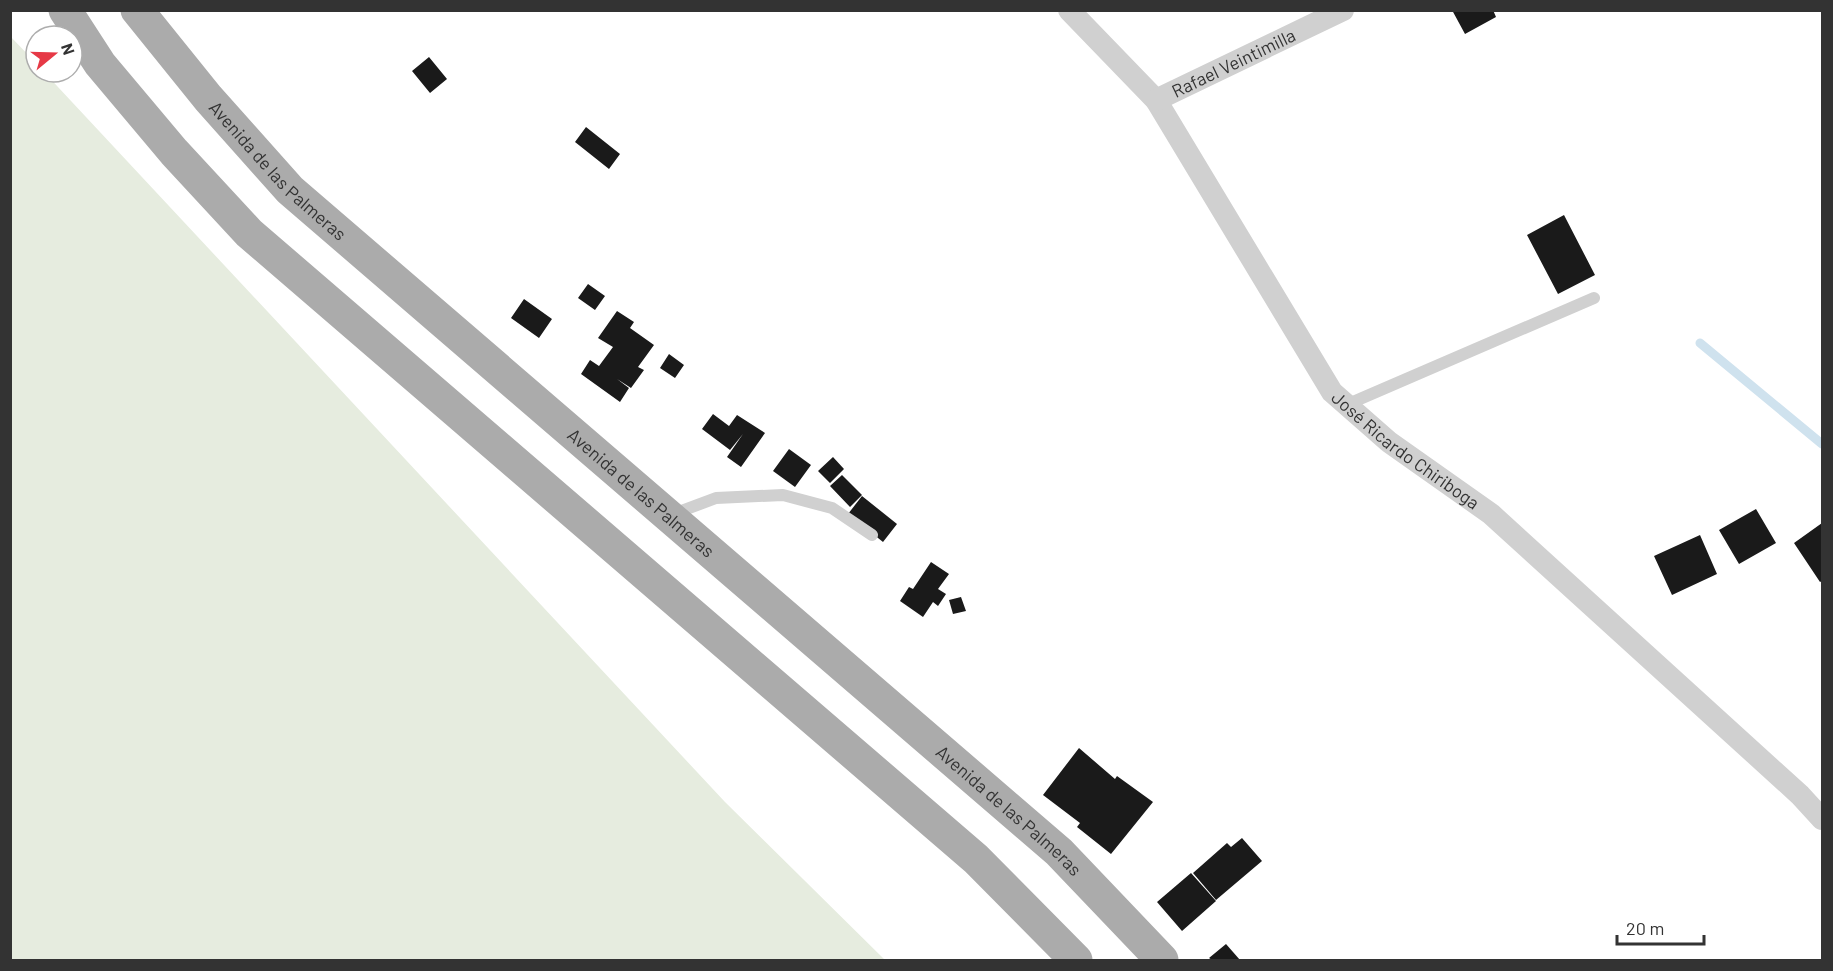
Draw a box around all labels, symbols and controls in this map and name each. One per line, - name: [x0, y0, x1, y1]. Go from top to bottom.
- north arrow: [24, 24, 84, 84]
- street label: Rafael Veintimilla: [1168, 24, 1299, 102]
- text: N: [58, 41, 79, 57]
- street label: Avenida de las Palmeras: [205, 96, 351, 245]
- street label: José Ricardo Chiriboga: [1327, 386, 1484, 514]
- street label: Avenida de las Palmeras: [564, 423, 719, 562]
- street label: Avenida de las Palmeras: [932, 740, 1087, 880]
- scale bar: [1617, 908, 1704, 946]
- text: 20 m: [1626, 917, 1664, 939]

